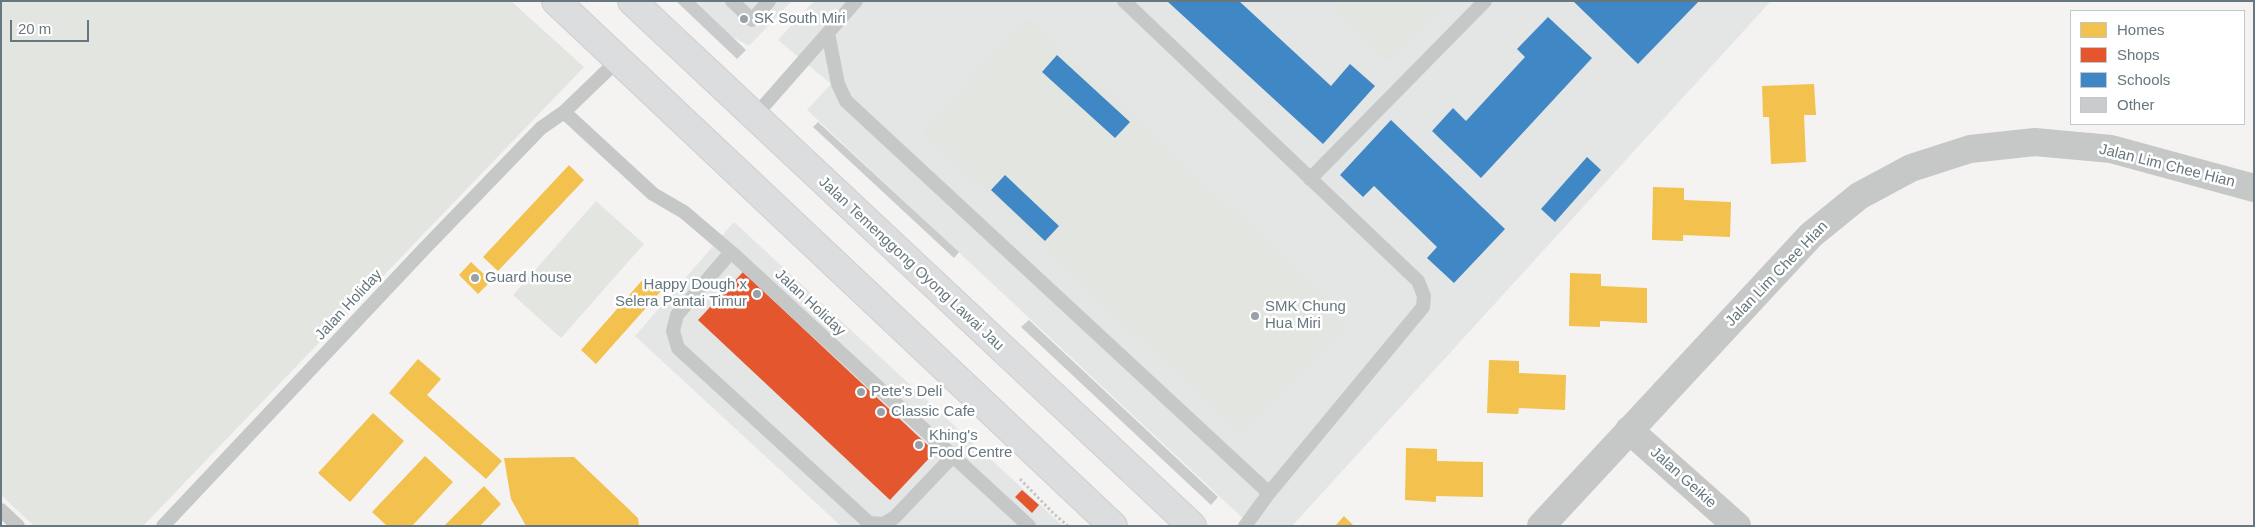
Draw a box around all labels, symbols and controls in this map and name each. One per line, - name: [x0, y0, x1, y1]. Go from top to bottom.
- scale bar: [12, 10, 91, 42]
- place label: SK South Miri: [754, 10, 846, 28]
- legend: [2070, 10, 2245, 125]
- marker: SK South Miri: [738, 13, 750, 25]
- text: 20 m: [18, 20, 51, 37]
- text: Homes: [2117, 21, 2165, 38]
- text: Shops: [2117, 46, 2160, 63]
- text: Schools: [2117, 71, 2170, 88]
- text: Other: [2117, 96, 2155, 113]
- street label: Jalan Lim Chee Hian: [2097, 140, 2237, 192]
- street label: Jalan Temenggong Oyong Lawai Jau: [815, 173, 1007, 355]
- street label: Jalan Lim Chee Hian: [1722, 218, 1832, 330]
- street label: Jalan Holiday: [312, 266, 386, 344]
- street label: Jalan Holiday: [771, 266, 849, 340]
- place label: Guard house: [485, 269, 572, 287]
- marker: Guard house: [469, 272, 481, 284]
- place label: Happy Dough x Selera Pantai Timur: [615, 276, 747, 311]
- marker: Happy Dough x Selera Pantai Timur: [751, 288, 763, 300]
- place label: SMK Chung Hua Miri: [1265, 298, 1346, 333]
- marker: SMK Chung Hua Miri: [1249, 310, 1261, 322]
- place label: Pete's Deli: [871, 383, 942, 401]
- marker: Pete's Deli: [855, 386, 867, 398]
- place label: Classic Cafe: [891, 403, 975, 421]
- marker: Classic Cafe: [875, 406, 887, 418]
- place label: Khing's Food Centre: [929, 427, 1012, 462]
- marker: Khing's Food Centre: [913, 439, 925, 451]
- street label: Jalan Geikie: [1646, 444, 1720, 512]

